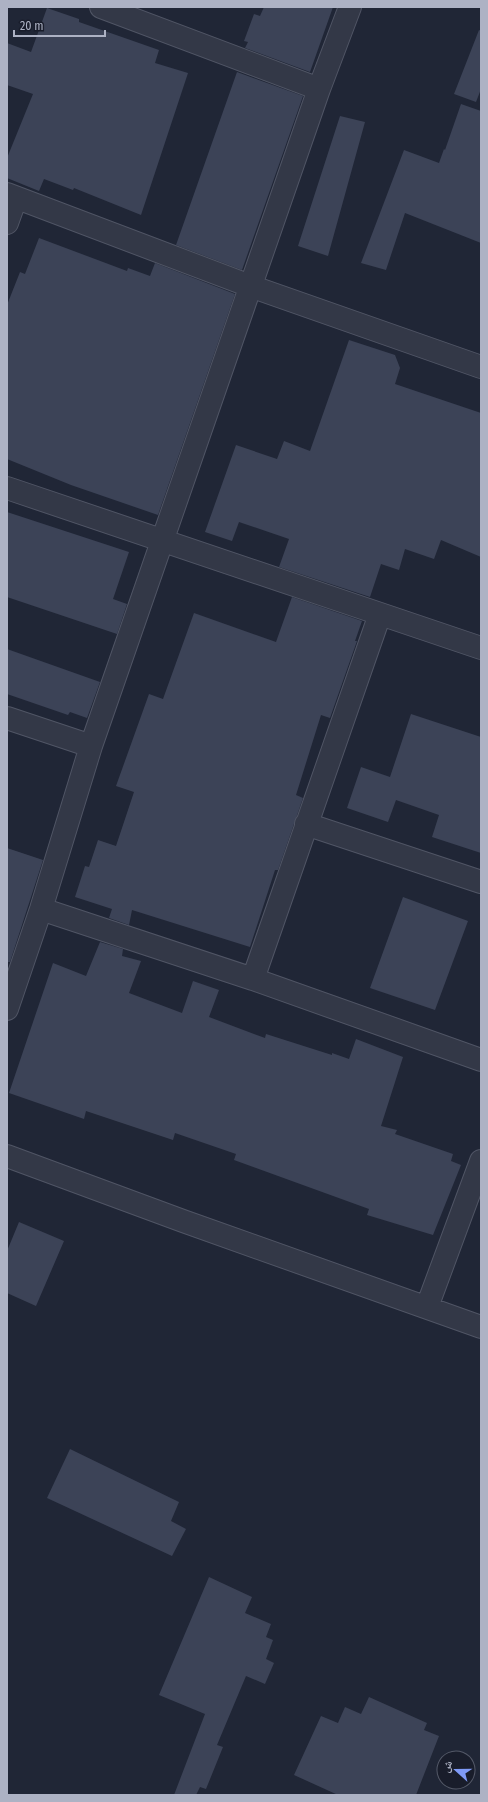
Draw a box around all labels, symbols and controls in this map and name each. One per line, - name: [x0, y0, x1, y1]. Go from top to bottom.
- scale bar: [14, 12, 105, 38]
- text: 20 m: [20, 19, 44, 33]
- north arrow: [436, 1750, 476, 1790]
- text: ش: [439, 1759, 456, 1775]

